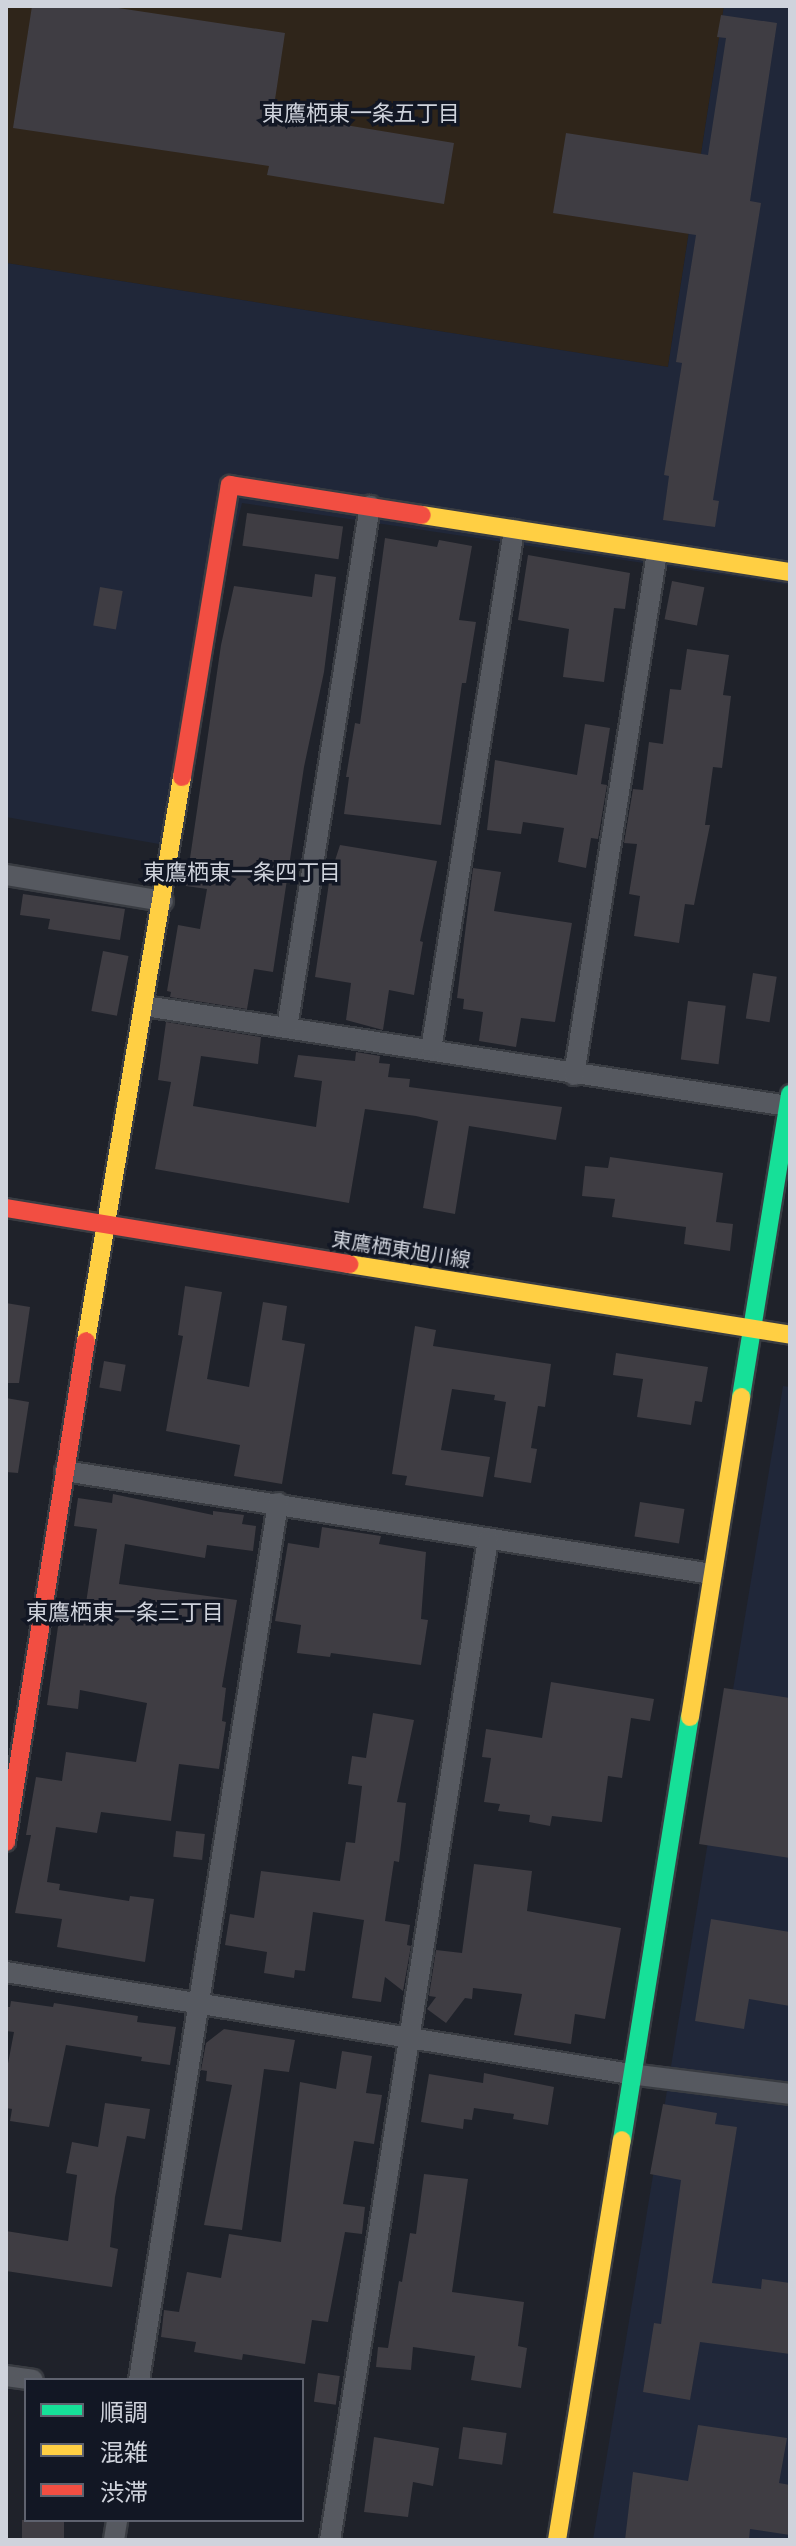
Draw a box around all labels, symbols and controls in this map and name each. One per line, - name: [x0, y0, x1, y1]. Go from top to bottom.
- district label: 東鷹栖東一条五丁目: [262, 102, 460, 128]
- district label: 東鷹栖東一条四丁目: [143, 861, 341, 887]
- street label: 東鷹栖東旭川線: [330, 1228, 472, 1274]
- district label: 東鷹栖東一条三丁目: [26, 1601, 224, 1627]
- legend: [24, 2378, 304, 2522]
- text: 順調: [100, 2399, 148, 2428]
- text: 混雑: [100, 2439, 148, 2468]
- text: 渋滞: [100, 2479, 148, 2508]

